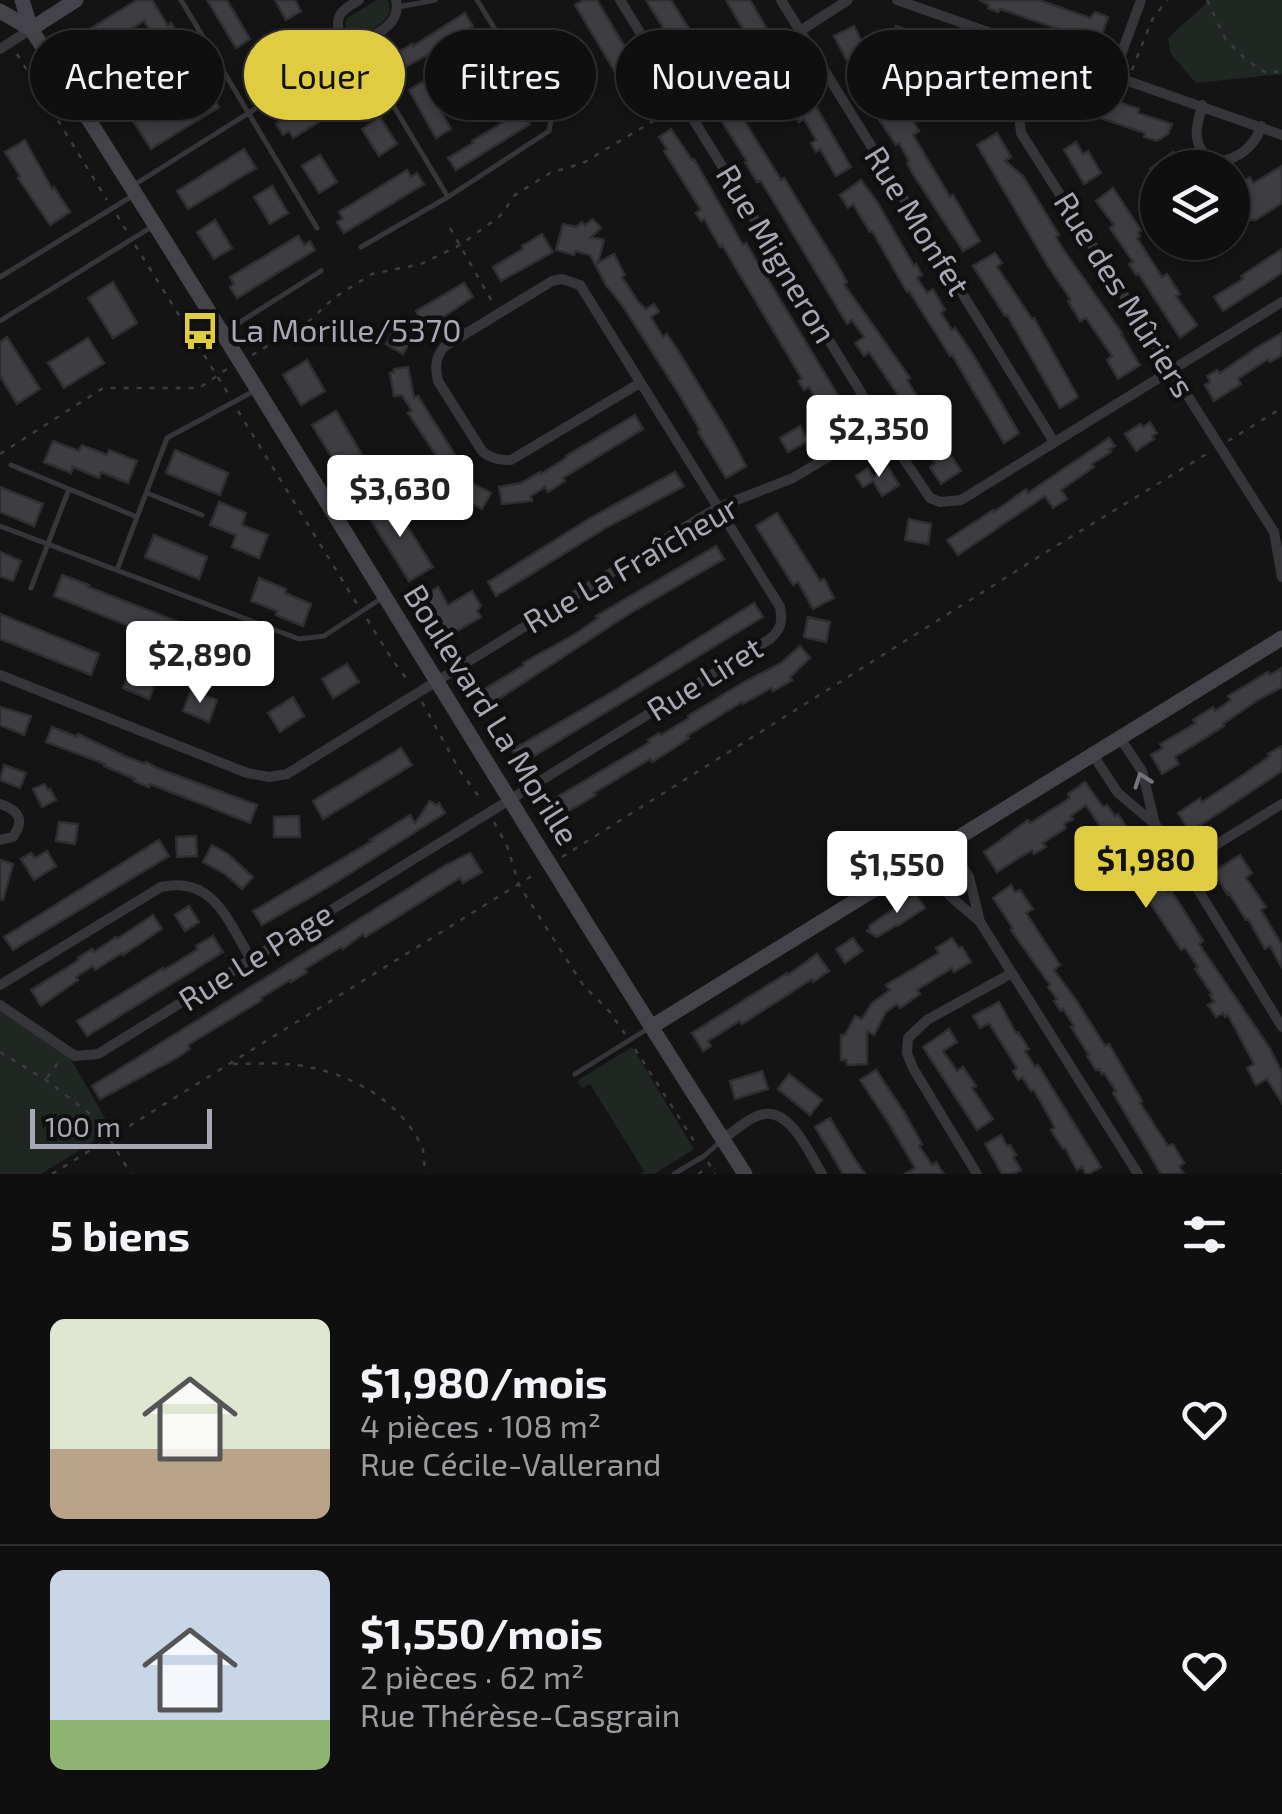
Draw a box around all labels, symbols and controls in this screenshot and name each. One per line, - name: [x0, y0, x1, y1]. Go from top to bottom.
- chip: Acheter: [30, 30, 224, 120]
- chip: Louer: [244, 30, 405, 120]
- chip: Filtres: [425, 30, 596, 120]
- chip: Nouveau: [616, 30, 827, 120]
- chip: Appartement: [847, 30, 1128, 120]
- street label: Rue Monfet: [858, 138, 979, 301]
- map controls: [1140, 150, 1250, 260]
- button: layers: [1140, 150, 1250, 260]
- street label: Rue Migneron: [710, 157, 846, 349]
- street label: Rue des Mûriers: [1047, 184, 1204, 403]
- bus stop icon: La Morille/5370: [179, 310, 221, 352]
- place label: La Morille/5370: [230, 310, 462, 348]
- pin: $2,350: [798, 395, 960, 480]
- text: $2,350: [829, 408, 929, 446]
- pin: $3,630: [319, 455, 481, 540]
- text: $3,630: [349, 468, 451, 506]
- street label: Rue La Fraîcheur: [516, 486, 744, 640]
- street label: Boulevard La Morille: [397, 577, 588, 851]
- pin: $2,890: [119, 621, 281, 706]
- street label: Rue Liret: [639, 627, 769, 727]
- text: $2,890: [148, 634, 252, 672]
- one-way arrow: [1133, 772, 1154, 789]
- pin: $1,980: [1065, 826, 1227, 911]
- pin: $1,550: [816, 831, 978, 916]
- text: $1,980: [1096, 839, 1196, 877]
- text: $1,550: [849, 844, 945, 882]
- street label: Rue Le Page: [171, 893, 339, 1018]
- scale bar: [30, 1104, 212, 1148]
- text: 100 m: [45, 1109, 121, 1143]
- icon: filters: [1177, 1207, 1232, 1262]
- text: 5 biens: [50, 1209, 190, 1259]
- text: $1,980/mois: [360, 1356, 608, 1406]
- icon: home: [130, 1359, 250, 1479]
- icon: heart: [1177, 1392, 1232, 1447]
- text: 4 pièces · 108 m²: [360, 1406, 601, 1444]
- text: Rue Cécile-Vallerand: [360, 1444, 661, 1482]
- text: $1,550/mois: [360, 1607, 603, 1657]
- icon: home: [130, 1610, 250, 1730]
- icon: heart: [1177, 1643, 1232, 1698]
- text: 2 pièces · 62 m²: [360, 1657, 584, 1695]
- text: Rue Thérèse-Casgrain: [360, 1695, 680, 1733]

